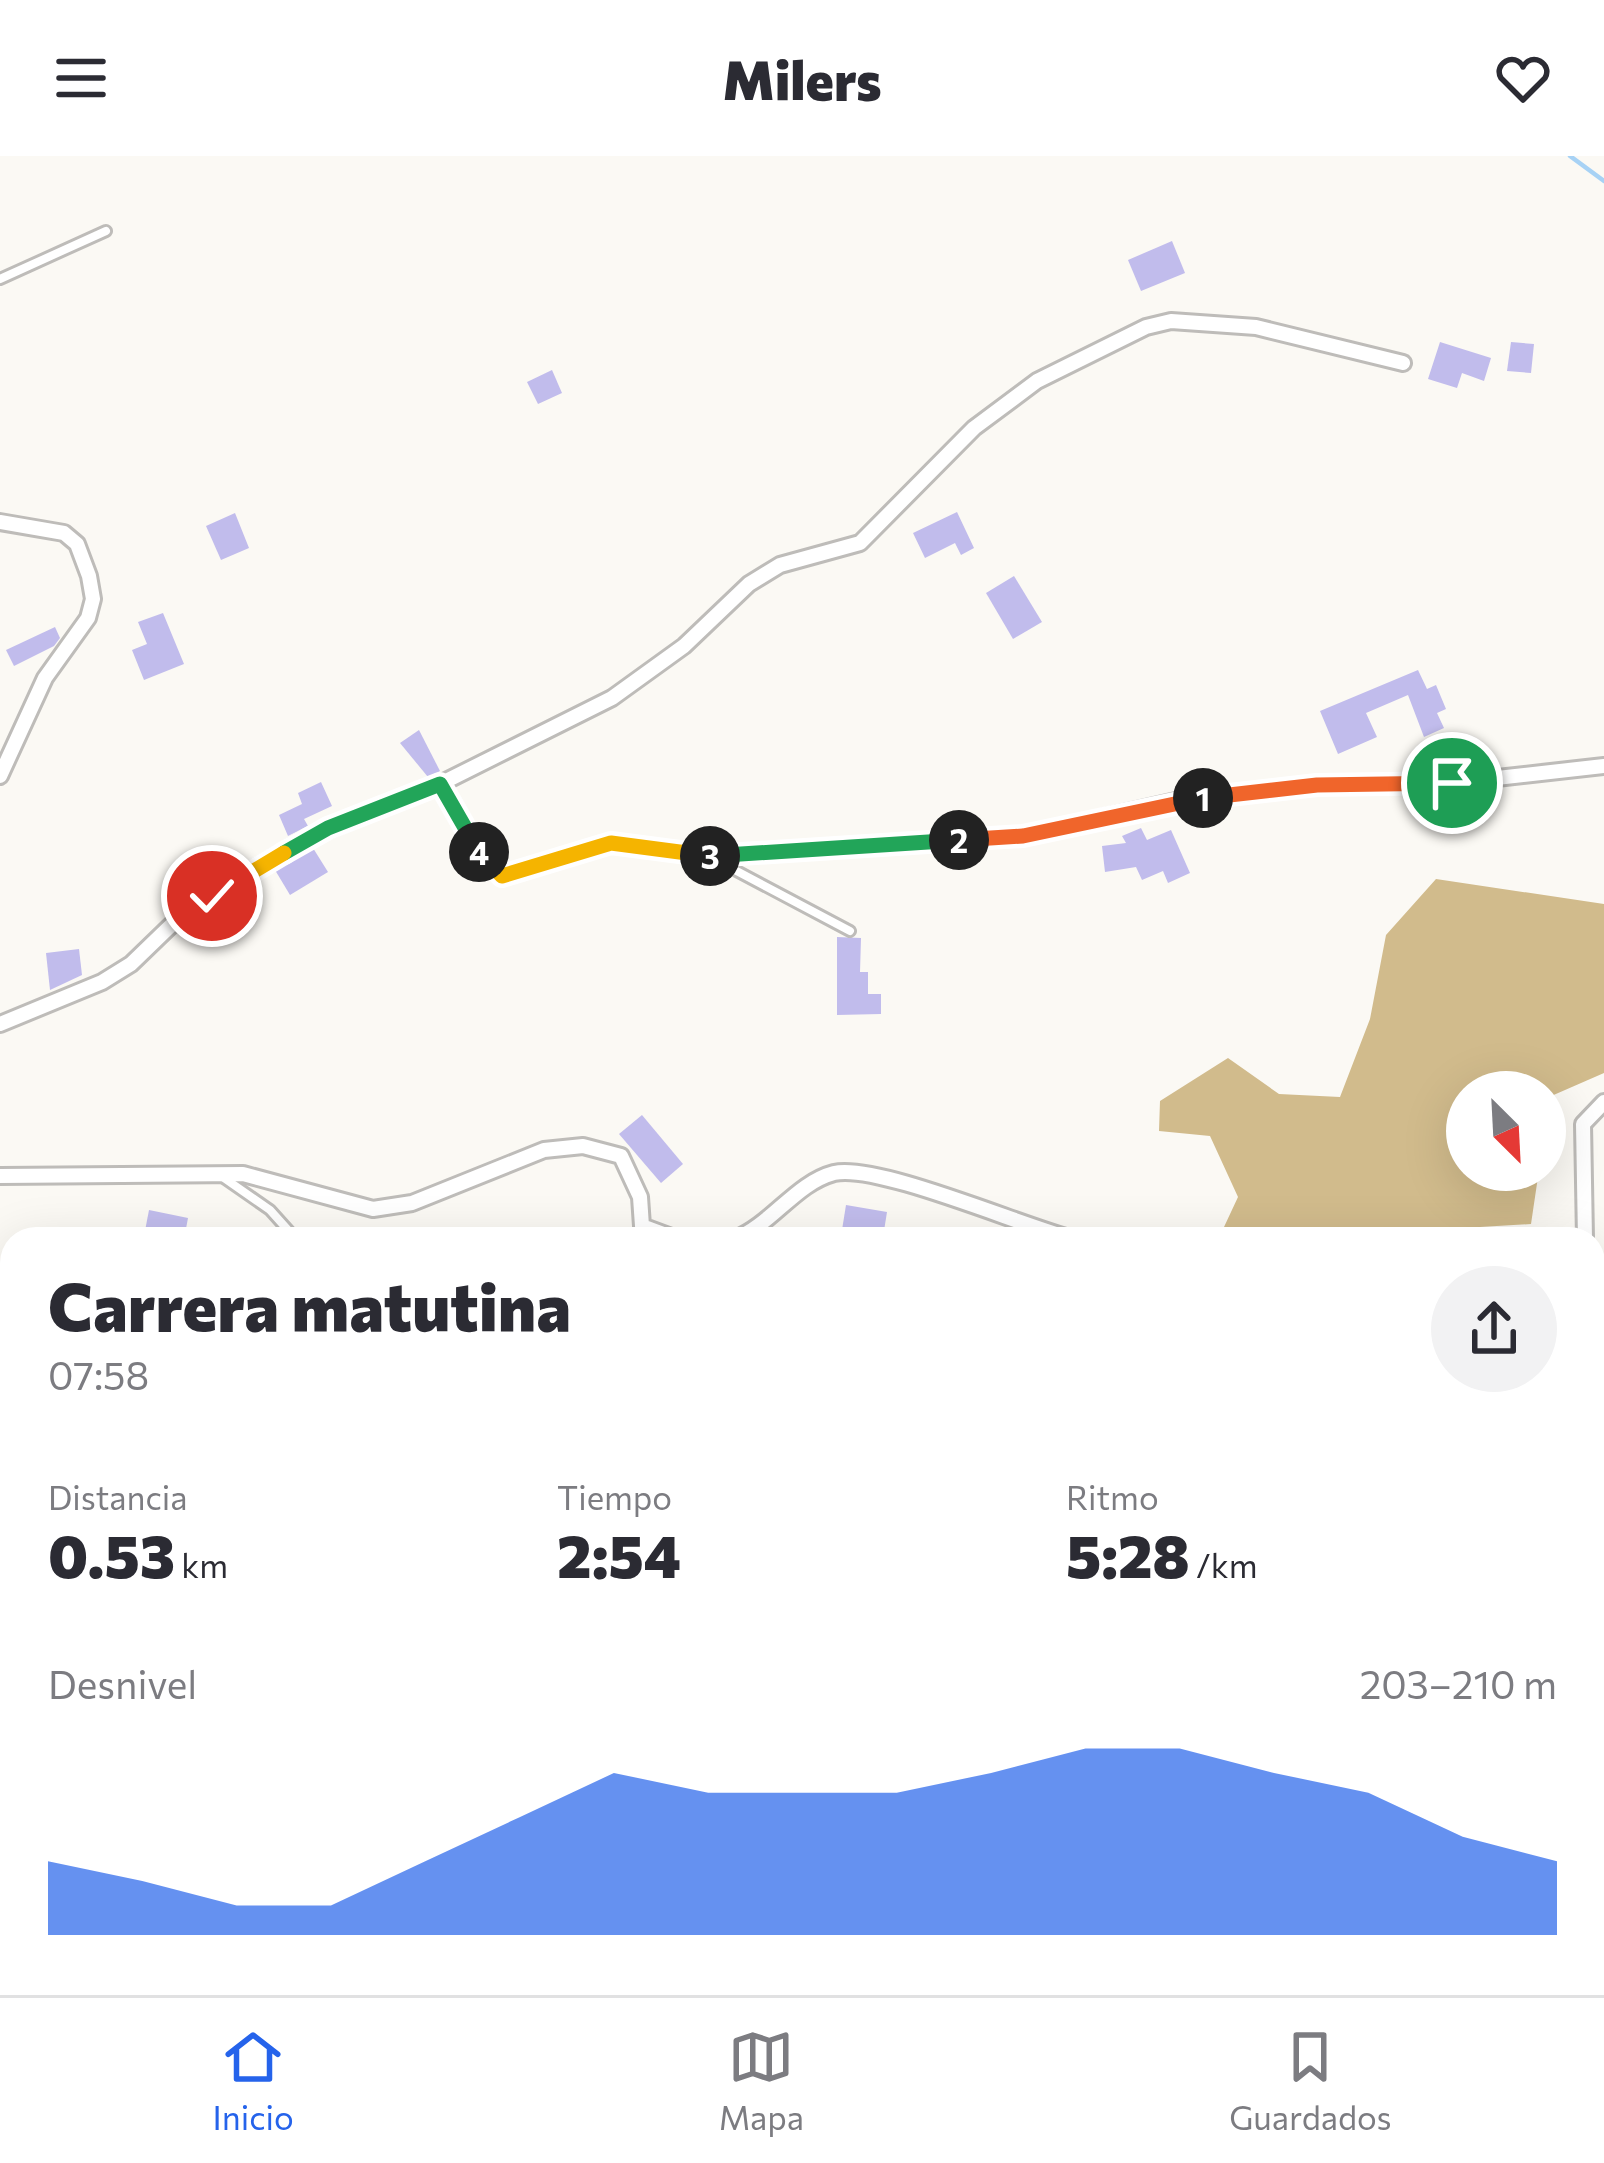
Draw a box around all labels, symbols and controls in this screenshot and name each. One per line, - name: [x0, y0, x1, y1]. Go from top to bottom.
- icon: menu: [48, 45, 114, 111]
- text: Milers: [722, 45, 882, 111]
- icon: heart: [1490, 45, 1556, 111]
- pin: [1401, 732, 1503, 834]
- icon: arrive: [1419, 750, 1485, 816]
- pin: 1: [1173, 768, 1233, 828]
- text: 1: [1196, 777, 1210, 818]
- pin: 2: [929, 810, 989, 870]
- text: 2: [950, 819, 968, 860]
- pin: 4: [449, 822, 509, 882]
- pin: 3: [680, 826, 740, 886]
- text: 4: [469, 831, 489, 872]
- text: 3: [700, 835, 720, 876]
- pin: [161, 845, 263, 947]
- icon: check: [179, 863, 245, 929]
- north arrow: [1446, 1071, 1566, 1191]
- map controls: [1446, 1071, 1566, 1191]
- text: Carrera matutina: [48, 1264, 571, 1345]
- button: share: [1431, 1266, 1557, 1392]
- text: 07:58: [48, 1350, 149, 1398]
- text: Distancia: [48, 1476, 187, 1517]
- text: Tiempo: [557, 1476, 672, 1517]
- text: Ritmo: [1066, 1476, 1159, 1517]
- text: 0.53: [48, 1517, 175, 1590]
- text: 2:54: [557, 1517, 681, 1590]
- text: 5:28: [1066, 1517, 1190, 1590]
- text: km: [175, 1544, 228, 1585]
- text: /km: [1190, 1544, 1257, 1585]
- text: Desnivel: [48, 1659, 197, 1707]
- text: 203–210 m: [1360, 1659, 1557, 1707]
- tab: Inicio: [213, 2024, 294, 2137]
- tab: Mapa: [719, 2024, 804, 2137]
- tab: Guardados: [1229, 2024, 1391, 2137]

